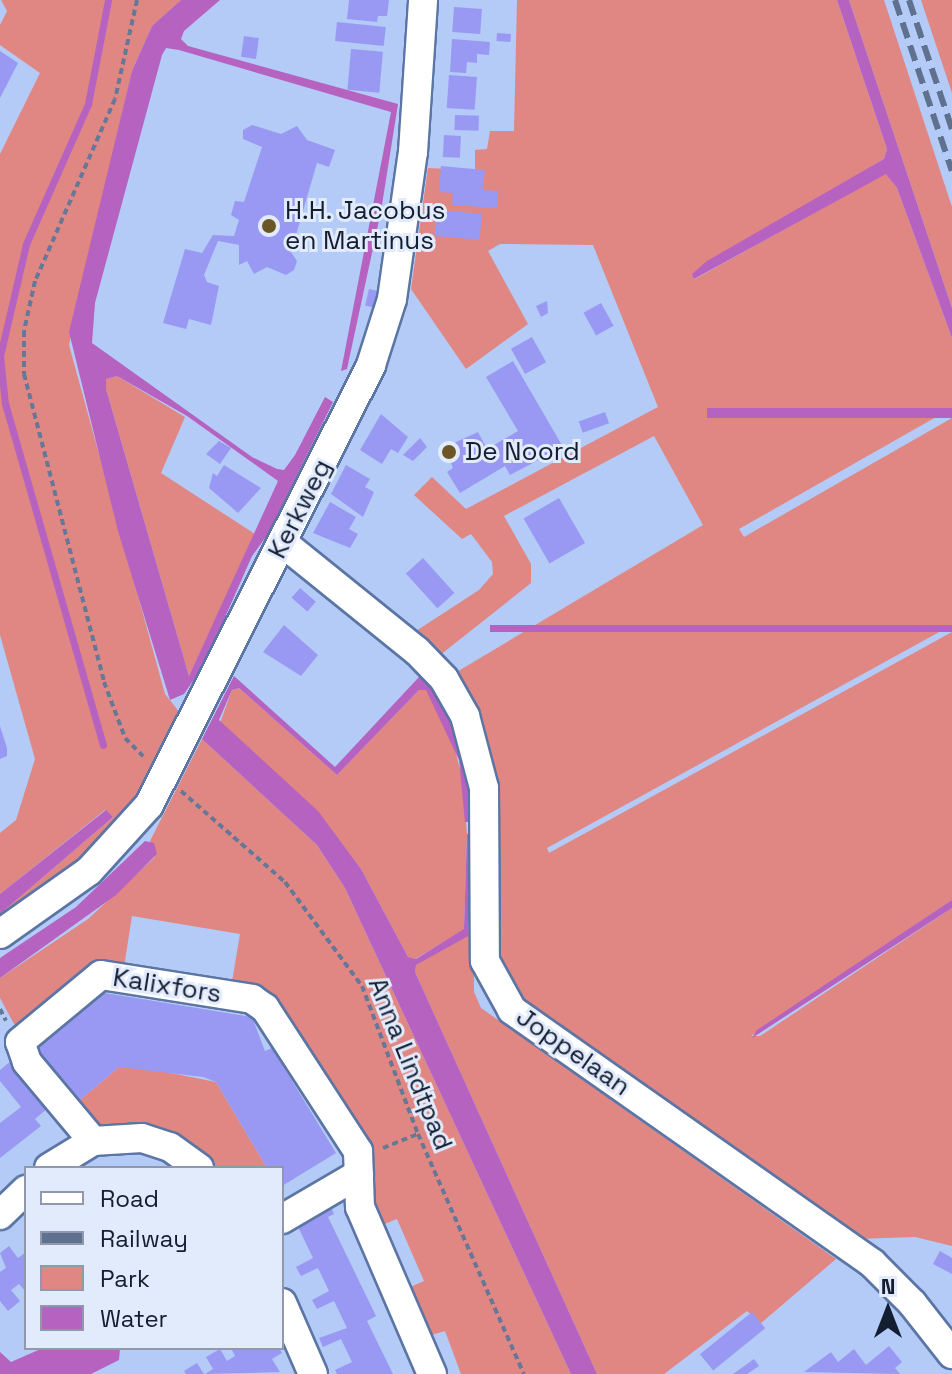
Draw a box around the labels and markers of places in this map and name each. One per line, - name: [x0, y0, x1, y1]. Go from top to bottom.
- place label: H.H. Jacobus en Martinus: [285, 195, 446, 256]
- marker: H.H. Jacobus en Martinus: [260, 217, 278, 235]
- place label: De Noord: [465, 436, 580, 468]
- marker: De Noord: [440, 443, 458, 461]

